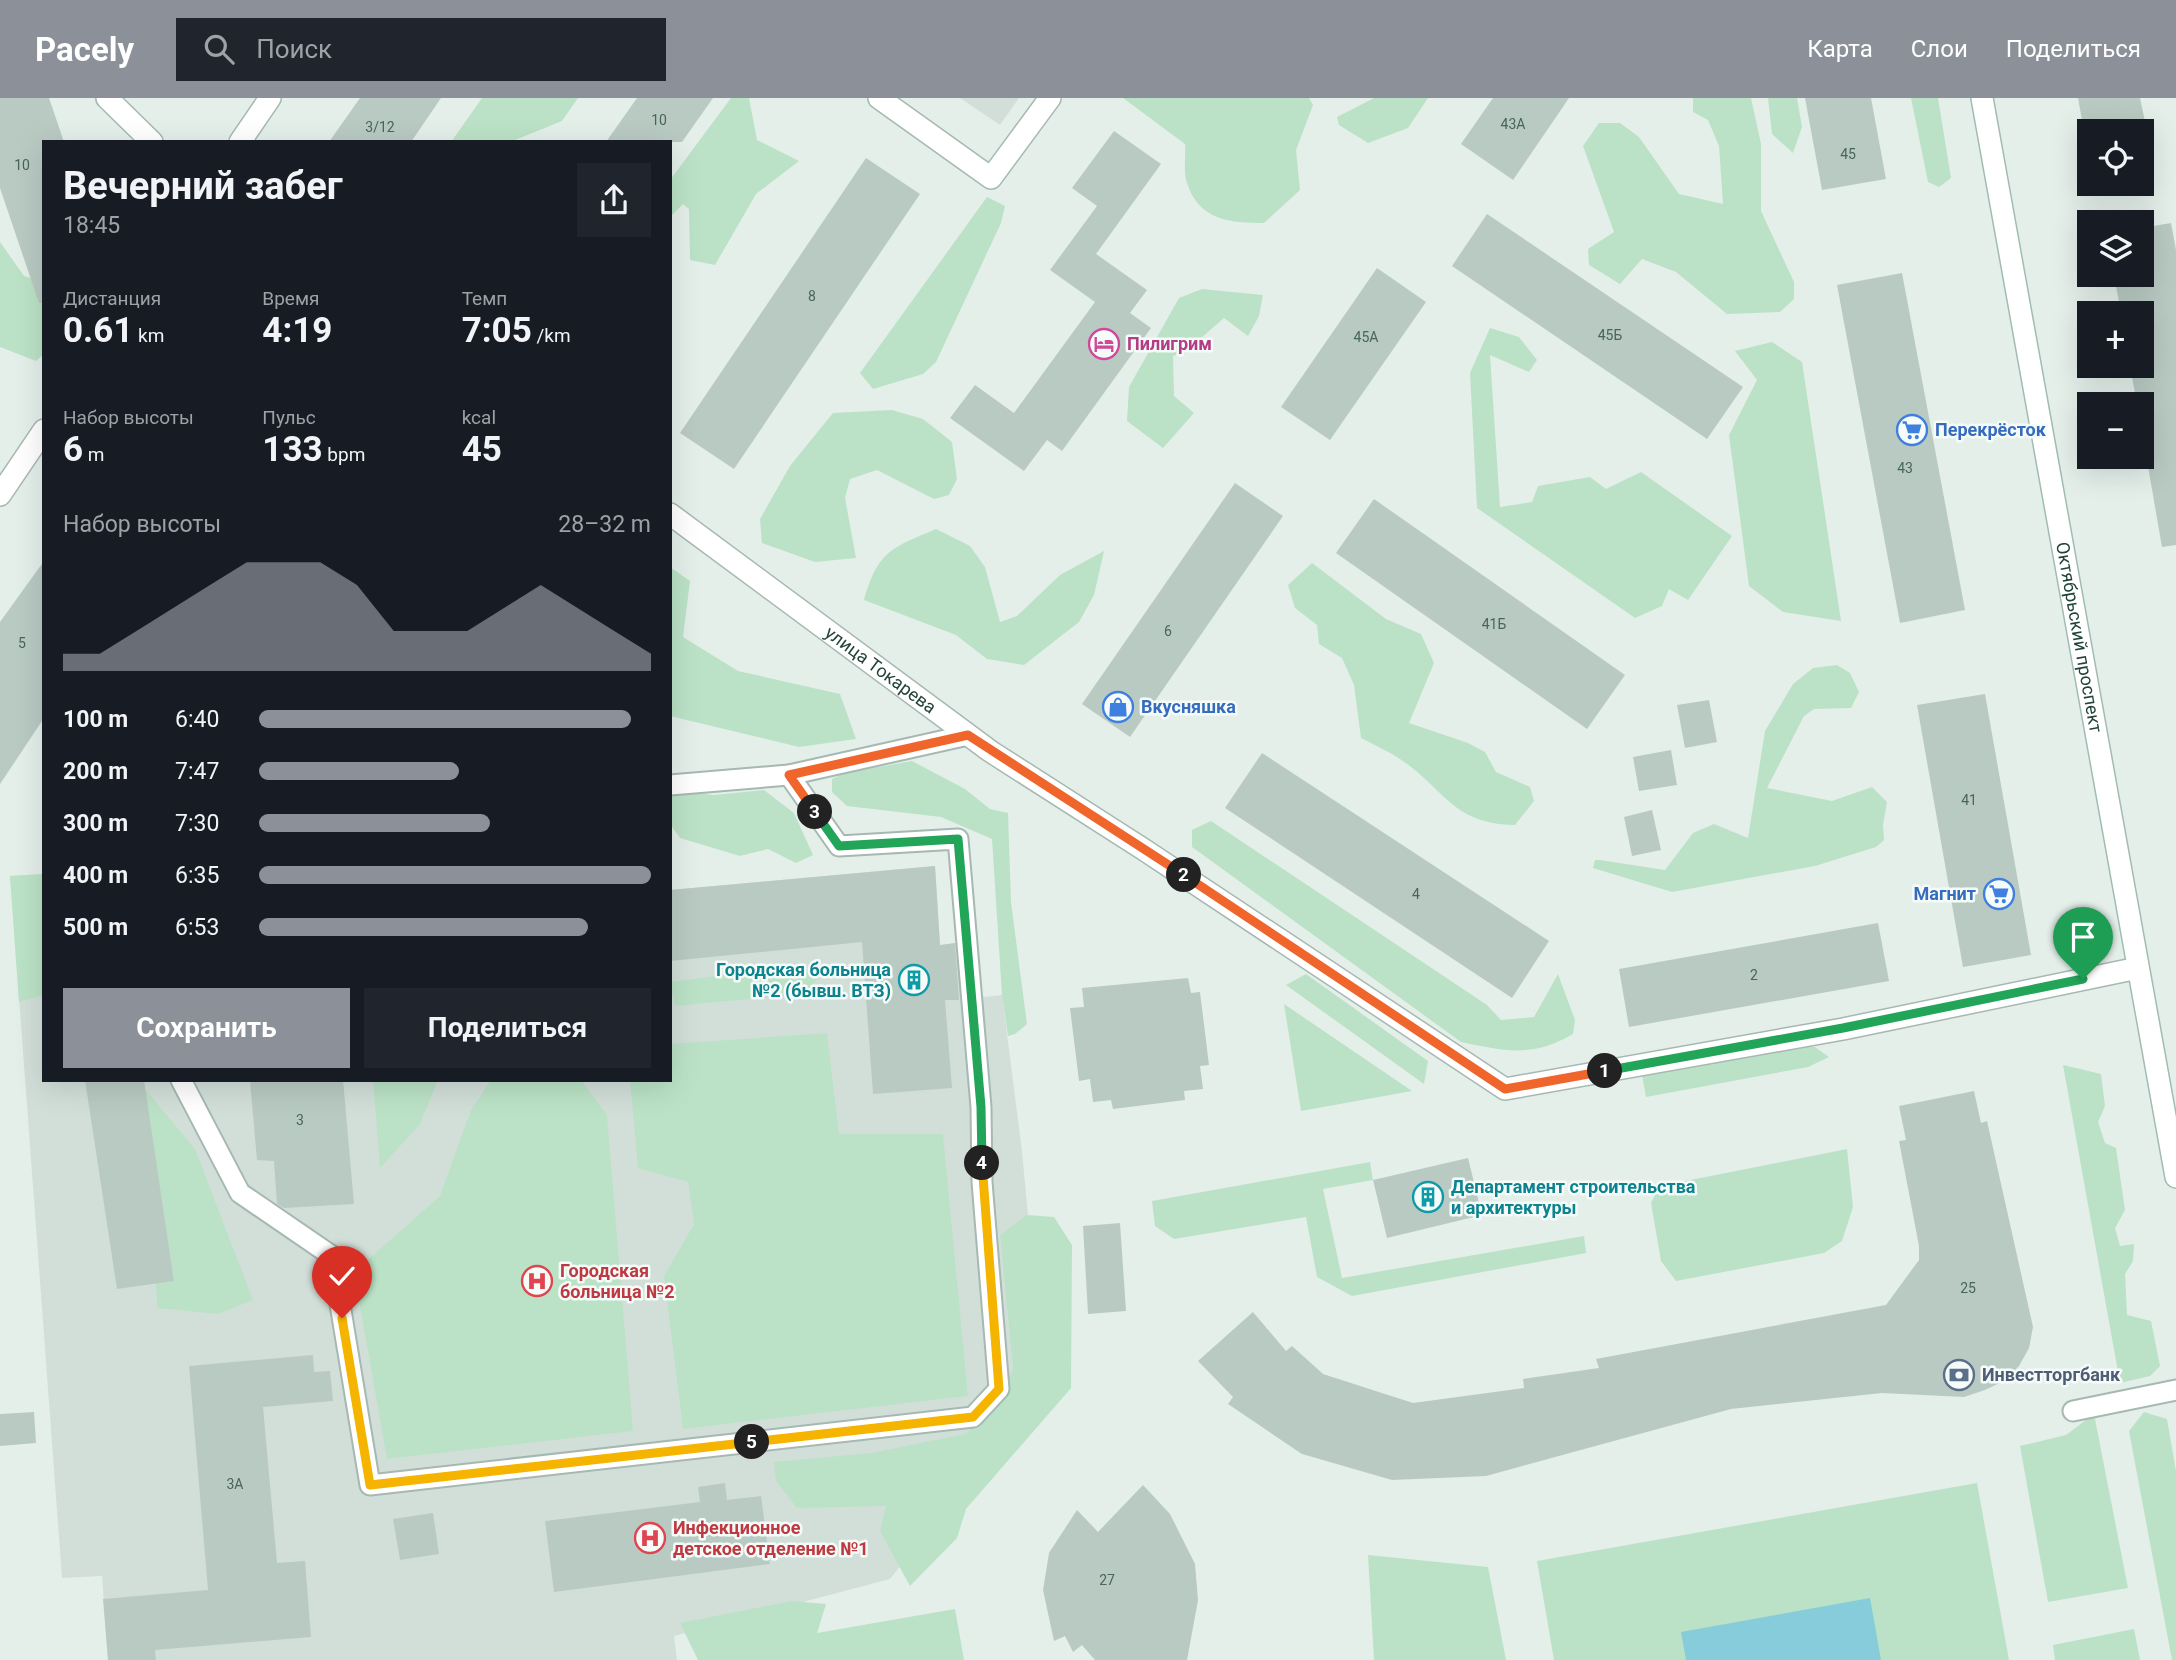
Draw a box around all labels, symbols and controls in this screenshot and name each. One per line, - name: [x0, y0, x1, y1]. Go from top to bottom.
- search box: [176, 18, 666, 81]
- text: Pacely: [35, 30, 134, 69]
- icon: search: [200, 30, 238, 68]
- text: Поиск: [256, 34, 332, 64]
- text: Карта: [1807, 35, 1873, 63]
- text: Слои: [1911, 35, 1968, 63]
- text: Поделиться: [2006, 35, 2141, 63]
- house number: 10: [651, 112, 667, 128]
- house number: 43А: [1501, 116, 1525, 132]
- house number: 3/12: [365, 119, 395, 135]
- map controls: [2077, 119, 2154, 469]
- button: locate: [2077, 119, 2154, 196]
- house number: 45: [1840, 146, 1856, 162]
- house number: 10: [14, 157, 30, 173]
- button: share: [577, 163, 651, 237]
- text: Вечерний забег: [63, 164, 343, 208]
- button: layers: [2077, 210, 2154, 287]
- text: 18:45: [63, 212, 120, 239]
- text: Дистанция: [63, 287, 161, 310]
- text: Время: [262, 287, 319, 310]
- text: Темп: [462, 287, 507, 310]
- house number: 8: [808, 288, 816, 304]
- button: +: [2077, 301, 2154, 378]
- text: 0.61: [63, 310, 133, 351]
- text: 4:19: [262, 310, 332, 351]
- text: 7:05: [462, 310, 532, 351]
- text: km: [133, 324, 164, 347]
- text: /km: [532, 324, 571, 347]
- hotel icon: Пилигрим: [1087, 327, 1121, 361]
- house number: 45Б: [1598, 327, 1622, 343]
- house number: 45А: [1354, 329, 1378, 345]
- place label: Пилигрим: [1127, 333, 1212, 354]
- button: −: [2077, 392, 2154, 469]
- text: Набор высоты: [63, 406, 194, 429]
- text: Пульс: [262, 406, 316, 429]
- text: kcal: [462, 406, 496, 429]
- supermarket icon: Перекрёсток: [1895, 413, 1929, 447]
- place label: Перекрёсток: [1935, 419, 2047, 440]
- text: 6: [63, 429, 83, 470]
- text: 133: [262, 429, 323, 470]
- text: 45: [462, 429, 502, 470]
- text: m: [83, 443, 104, 466]
- text: bpm: [323, 443, 365, 466]
- house number: 43: [1897, 460, 1913, 476]
- text: Набор высоты: [63, 511, 221, 538]
- text: 28–32 m: [558, 511, 651, 538]
- street label: Октябрьский проспект: [2052, 540, 2107, 735]
- house number: 41Б: [1482, 616, 1506, 632]
- street label: улица Токарева: [821, 622, 941, 718]
- house number: 6: [1164, 623, 1172, 639]
- house number: 5: [18, 635, 26, 651]
- shop icon: Вкусняшка: [1101, 690, 1135, 724]
- place label: Вкусняшка: [1141, 696, 1236, 717]
- text: 100 m: [63, 706, 128, 733]
- text: 6:40: [175, 706, 219, 733]
- text: 200 m: [63, 758, 128, 785]
- text: 7:47: [175, 758, 219, 785]
- house number: 41: [1961, 792, 1977, 808]
- pin: 3: [798, 794, 832, 830]
- text: 3: [809, 800, 820, 823]
- text: 300 m: [63, 810, 128, 837]
- text: 7:30: [175, 810, 219, 837]
- pin: 2: [1166, 858, 1202, 892]
- text: 400 m: [63, 862, 128, 889]
- text: 6:35: [175, 862, 219, 889]
- text: 2: [1178, 863, 1189, 886]
- supermarket icon: Магнит: [1982, 877, 2016, 911]
- place label: Магнит: [1913, 883, 1976, 904]
- house number: 4: [1412, 886, 1420, 902]
- pin: [2053, 907, 2113, 979]
- text: 500 m: [63, 914, 128, 941]
- text: 6:53: [175, 914, 219, 941]
- icon: arrive: [2064, 918, 2102, 956]
- place label: Городская больница №2 (бывш. ВТЗ): [716, 959, 891, 1002]
- building icon: Городская больница №2 (бывш. ВТЗ): [897, 963, 931, 997]
- house number: 2: [1750, 967, 1758, 983]
- button: Сохранить: [63, 988, 350, 1068]
- button: Поделиться: [364, 988, 651, 1068]
- pin: 1: [1588, 1054, 1622, 1088]
- text: 1: [1599, 1059, 1610, 1082]
- house number: 3: [296, 1112, 304, 1128]
- pin: 4: [964, 1146, 1000, 1180]
- text: 4: [976, 1151, 987, 1174]
- place label: Департамент строительства и архитектуры: [1451, 1176, 1696, 1218]
- building icon: Департамент строительства и архитектуры: [1411, 1180, 1445, 1214]
- pin: [312, 1246, 372, 1318]
- icon: check: [323, 1257, 361, 1295]
- place label: Городская больница №2: [560, 1260, 675, 1302]
- hospital icon: Городская больница №2: [520, 1264, 554, 1298]
- house number: 25: [1960, 1280, 1976, 1296]
- bank icon: Инвестторгбанк: [1942, 1358, 1976, 1392]
- place label: Инвестторгбанк: [1982, 1364, 2121, 1385]
- pin: 5: [734, 1424, 770, 1460]
- text: 5: [746, 1430, 757, 1453]
- house number: 3А: [226, 1476, 244, 1492]
- place label: Инфекционное детское отделение №1: [673, 1517, 869, 1559]
- hospital icon: Инфекционное детское отделение №1: [633, 1521, 667, 1555]
- house number: 27: [1099, 1572, 1115, 1588]

